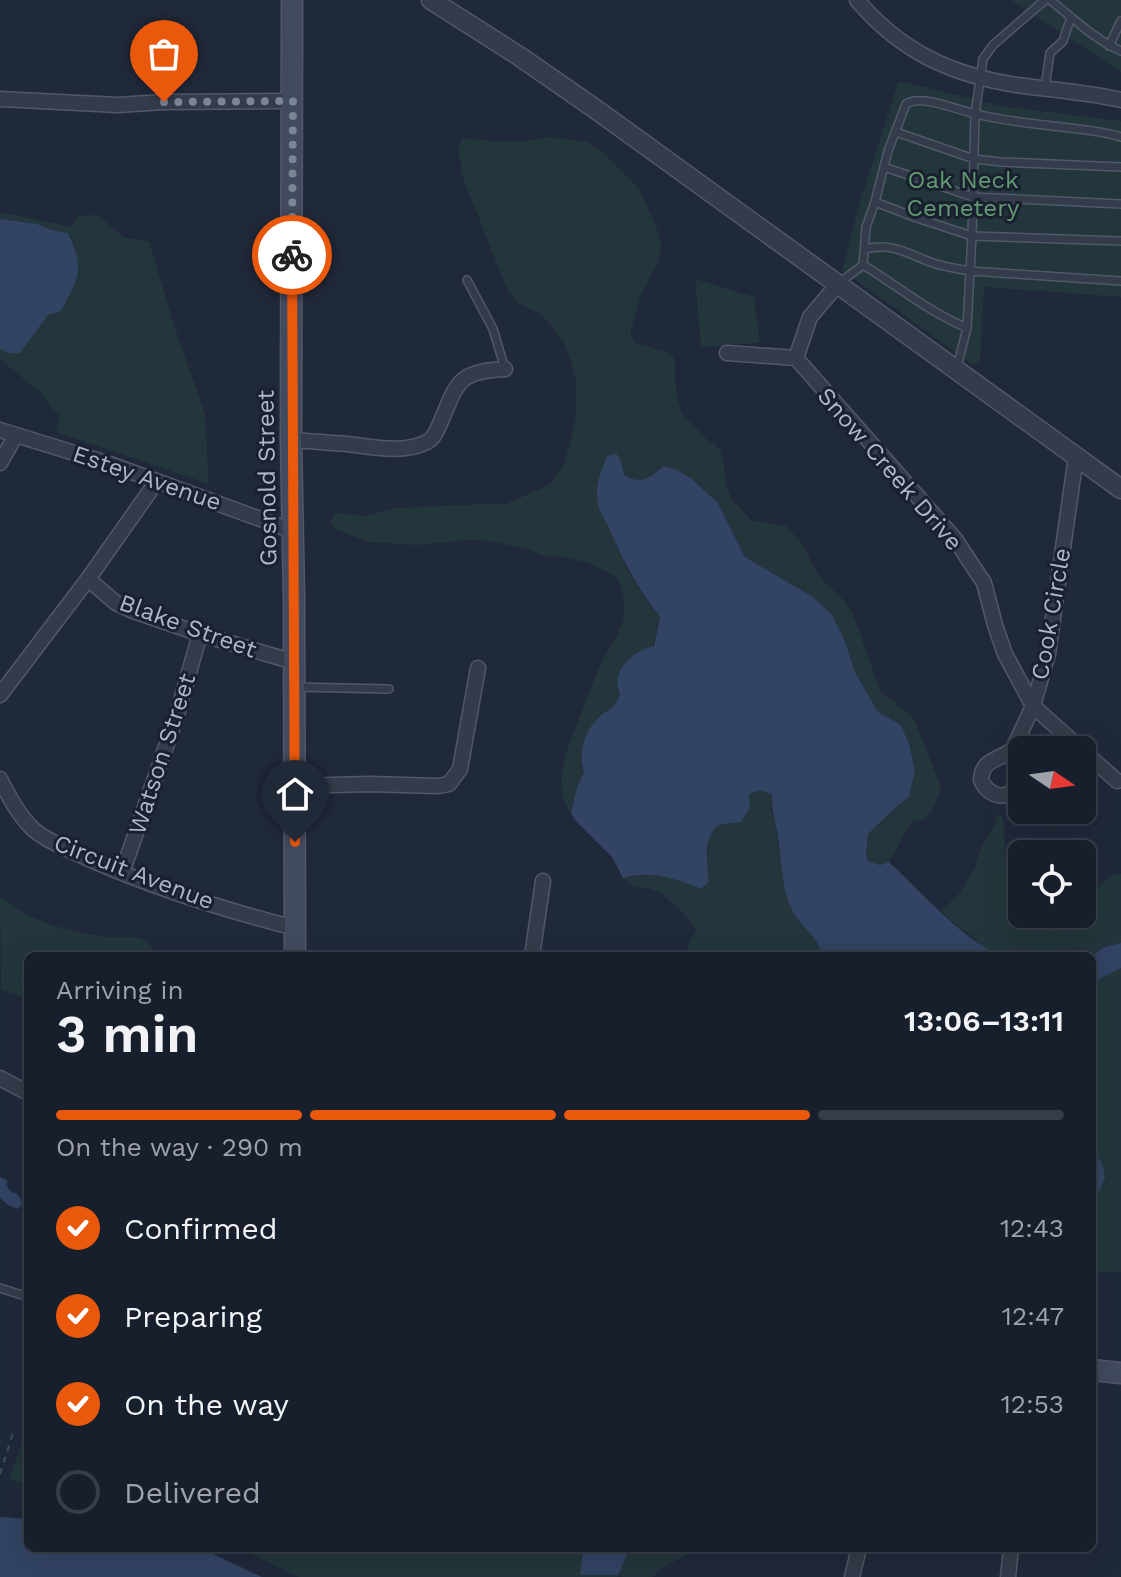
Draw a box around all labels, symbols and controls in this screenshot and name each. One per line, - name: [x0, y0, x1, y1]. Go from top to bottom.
- pin: [130, 20, 198, 102]
- icon: bag: [142, 32, 186, 76]
- park label: Oak Neck Cemetery: [907, 166, 1020, 222]
- courier: [252, 215, 332, 295]
- icon: bike: [270, 233, 314, 277]
- street label: Snow Creek Drive: [812, 382, 968, 556]
- street label: Gosnold Street: [251, 390, 283, 566]
- street label: Estey Avenue: [69, 440, 225, 516]
- street label: Cook Circle: [1026, 546, 1076, 682]
- street label: Blake Street: [116, 588, 260, 664]
- street label: Watson Street: [123, 670, 201, 838]
- north arrow: [1008, 736, 1096, 824]
- map controls: [1008, 736, 1096, 928]
- pin: [261, 760, 329, 842]
- icon: home: [273, 772, 317, 816]
- street label: Circuit Avenue: [50, 829, 218, 915]
- button: locate: [1008, 840, 1096, 928]
- text: Arriving in: [56, 975, 184, 1005]
- text: 13:06–13:11: [904, 1003, 1064, 1038]
- text: 3 min: [56, 1004, 199, 1065]
- text: On the way · 290 m: [56, 1132, 303, 1162]
- icon: check: [56, 1206, 100, 1250]
- text: Confirmed: [124, 1211, 278, 1246]
- text: 12:43: [1000, 1213, 1064, 1243]
- icon: check: [56, 1294, 100, 1338]
- text: Preparing: [124, 1299, 262, 1334]
- text: 12:47: [1002, 1301, 1064, 1331]
- icon: check: [56, 1382, 100, 1426]
- text: On the way: [124, 1387, 289, 1422]
- text: 12:53: [1001, 1389, 1064, 1419]
- text: Delivered: [124, 1475, 261, 1510]

